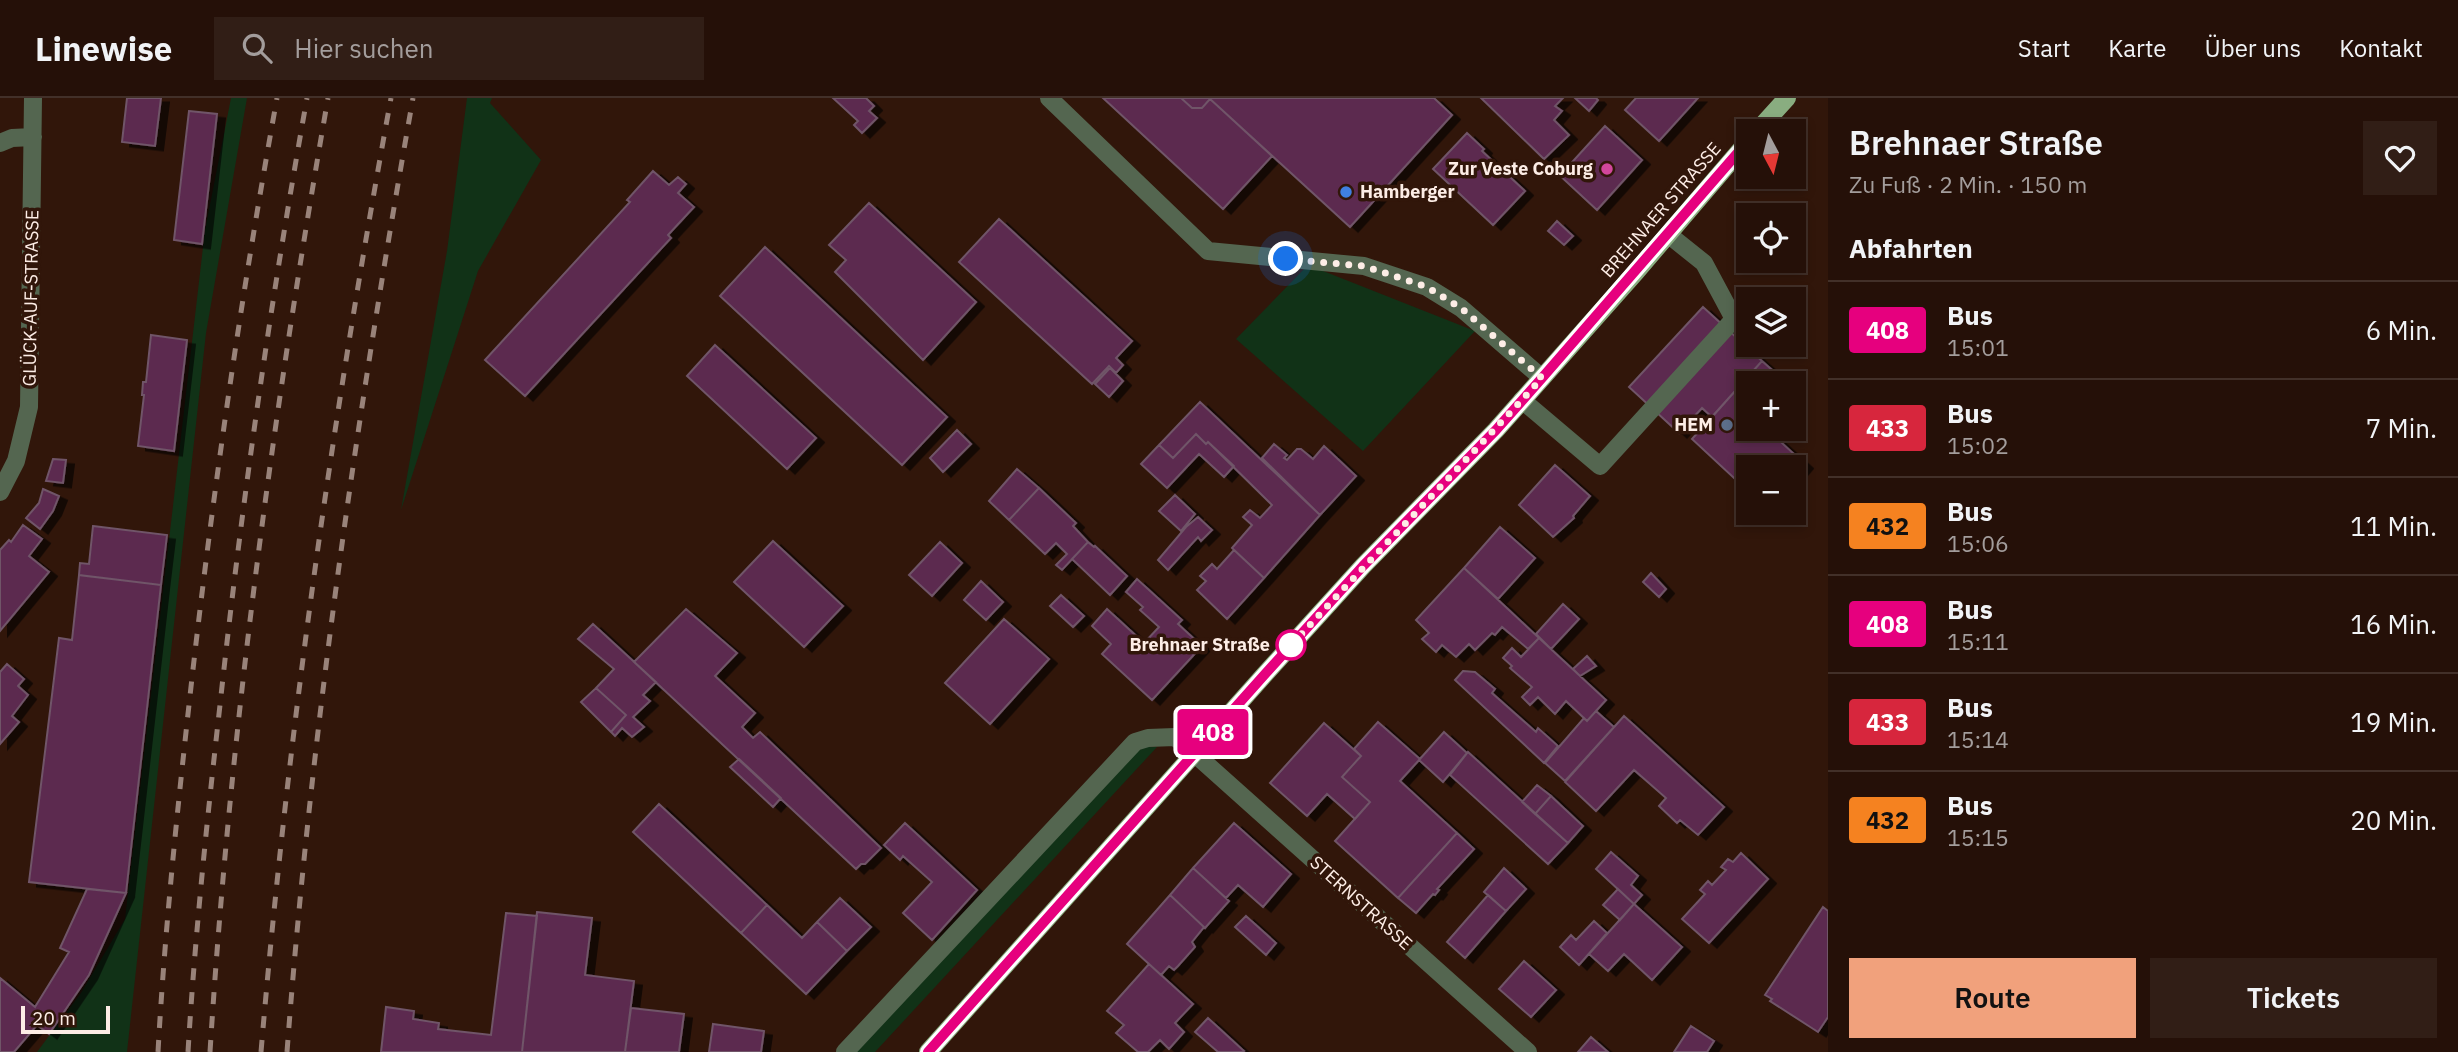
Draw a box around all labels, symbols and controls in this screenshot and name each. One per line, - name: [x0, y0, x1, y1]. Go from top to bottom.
- search box: [214, 17, 704, 80]
- text: Linewise: [35, 27, 172, 70]
- icon: search: [238, 29, 276, 67]
- text: Hier suchen: [294, 31, 434, 65]
- text: Start: [2018, 32, 2070, 64]
- text: Karte: [2108, 32, 2166, 64]
- text: Über uns: [2204, 32, 2301, 64]
- text: Kontakt: [2339, 32, 2423, 64]
- north arrow: [1736, 119, 1806, 189]
- map controls: [1736, 119, 1806, 525]
- text: Brehnaer Straße: [1849, 121, 2103, 164]
- button: heart: [2363, 121, 2437, 195]
- street label: BREHNAER STRASSE: [1596, 137, 1726, 282]
- place label: Zur Veste Coburg: [1448, 157, 1593, 180]
- marker: Zur Veste Coburg: [1599, 161, 1615, 177]
- text: Zu Fuß · 2 Min. · 150 m: [1849, 169, 2087, 199]
- place label: Hamberger: [1360, 180, 1455, 203]
- marker: Hamberger: [1338, 184, 1354, 200]
- button: locate: [1736, 203, 1806, 273]
- street label: GLÜCK-AUF-STRASSE: [17, 209, 44, 387]
- text: Abfahrten: [1849, 231, 1973, 265]
- your location: [1268, 241, 1303, 276]
- button: layers: [1736, 287, 1806, 357]
- text: Bus: [1947, 298, 1993, 332]
- text: 6 Min.: [2366, 313, 2437, 347]
- text: 408: [1866, 314, 1909, 346]
- text: 15:01: [1947, 332, 2009, 362]
- button: +: [1736, 371, 1806, 441]
- text: Bus: [1947, 396, 1993, 430]
- text: 7 Min.: [2366, 411, 2437, 445]
- text: 433: [1866, 412, 1909, 444]
- place label: HEM: [1674, 413, 1713, 436]
- marker: HEM: [1719, 417, 1735, 433]
- text: 15:02: [1947, 430, 2009, 460]
- button: −: [1736, 455, 1806, 525]
- text: Bus: [1947, 494, 1993, 528]
- text: 11 Min.: [2350, 509, 2437, 543]
- text: 432: [1866, 510, 1909, 542]
- text: 15:06: [1947, 528, 2009, 558]
- text: Bus: [1947, 592, 1993, 626]
- text: 16 Min.: [2350, 607, 2437, 641]
- text: 408: [1866, 608, 1909, 640]
- text: 15:11: [1947, 626, 2009, 656]
- marker: Brehnaer Straße: [1276, 630, 1306, 660]
- place label: Brehnaer Straße: [1129, 633, 1270, 656]
- text: Bus: [1947, 690, 1993, 724]
- text: 19 Min.: [2350, 705, 2437, 739]
- text: 433: [1866, 706, 1909, 738]
- line badge: 408: [1173, 709, 1253, 755]
- text: 408: [1191, 716, 1235, 748]
- text: 15:14: [1947, 724, 2009, 754]
- text: Bus: [1947, 788, 1993, 822]
- text: 20 Min.: [2350, 803, 2437, 837]
- text: 432: [1866, 804, 1909, 836]
- text: 15:15: [1947, 822, 2009, 852]
- street label: STERNSTRASSE: [1305, 851, 1417, 955]
- button: Route: [1849, 958, 2136, 1038]
- button: Tickets: [2150, 958, 2437, 1038]
- scale bar: [21, 1003, 110, 1035]
- text: 20 m: [32, 1006, 76, 1030]

